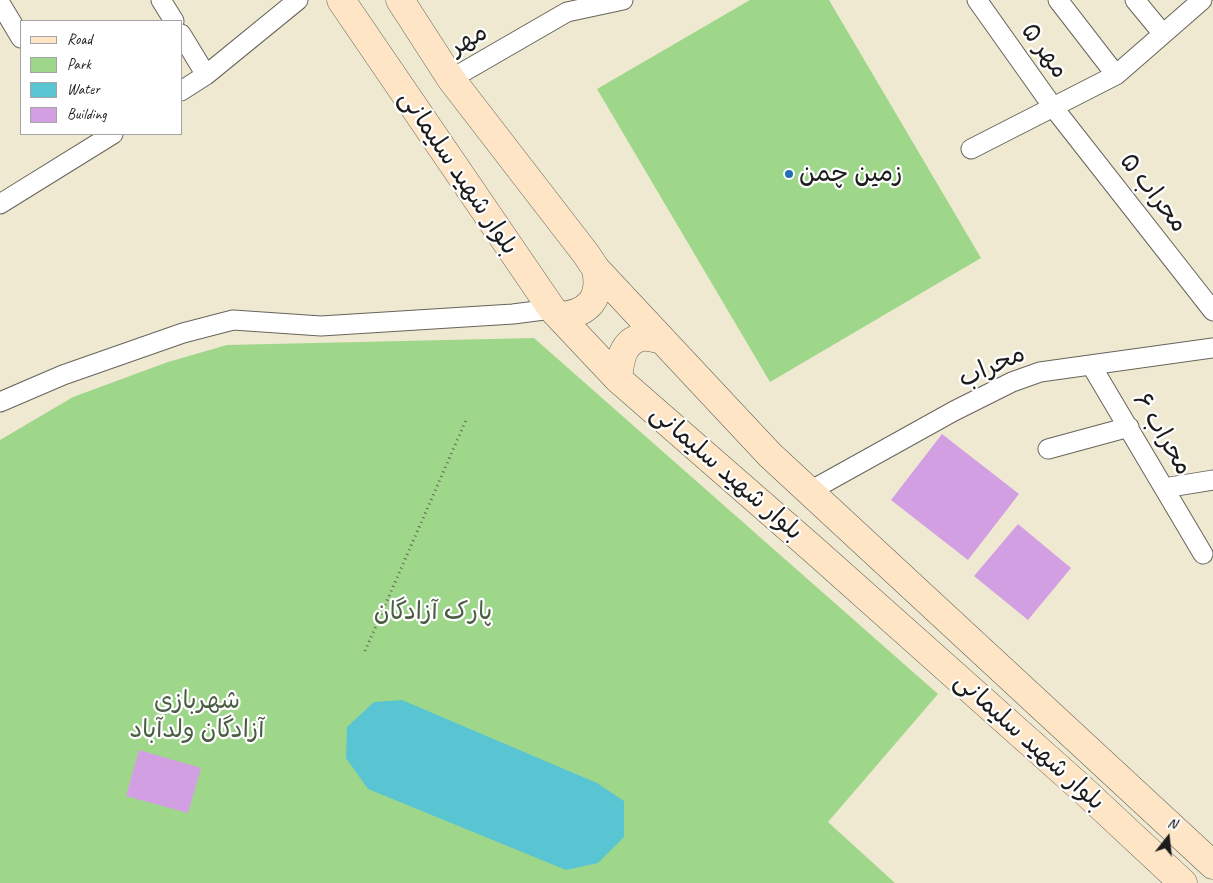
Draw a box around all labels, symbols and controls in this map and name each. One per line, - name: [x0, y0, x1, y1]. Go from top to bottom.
- street label: مهر: [445, 17, 493, 63]
- street label: مهر ۵: [1014, 17, 1074, 85]
- legend: [20, 20, 182, 135]
- text: Road: [67, 30, 92, 49]
- text: Park: [67, 55, 91, 74]
- text: Water: [67, 80, 100, 99]
- street label: بلوار شهید سلیمانی: [392, 85, 524, 261]
- text: Building: [67, 105, 106, 124]
- street label: محراب ۵: [1113, 147, 1193, 239]
- place label: زمین چمن: [799, 159, 903, 189]
- marker: زمین چمن: [783, 168, 795, 180]
- street label: محراب: [954, 339, 1030, 395]
- street label: محراب ۶: [1126, 387, 1198, 481]
- street label: بلوار شهید سلیمانی: [644, 399, 808, 547]
- park label: پارک آزادگان: [374, 597, 492, 627]
- street label: بلوار شهید سلیمانی: [948, 667, 1110, 817]
- park label: شهربازی آزادگان ولدآباد: [130, 686, 264, 745]
- north arrow: [1143, 813, 1193, 863]
- text: N: [1166, 814, 1179, 832]

